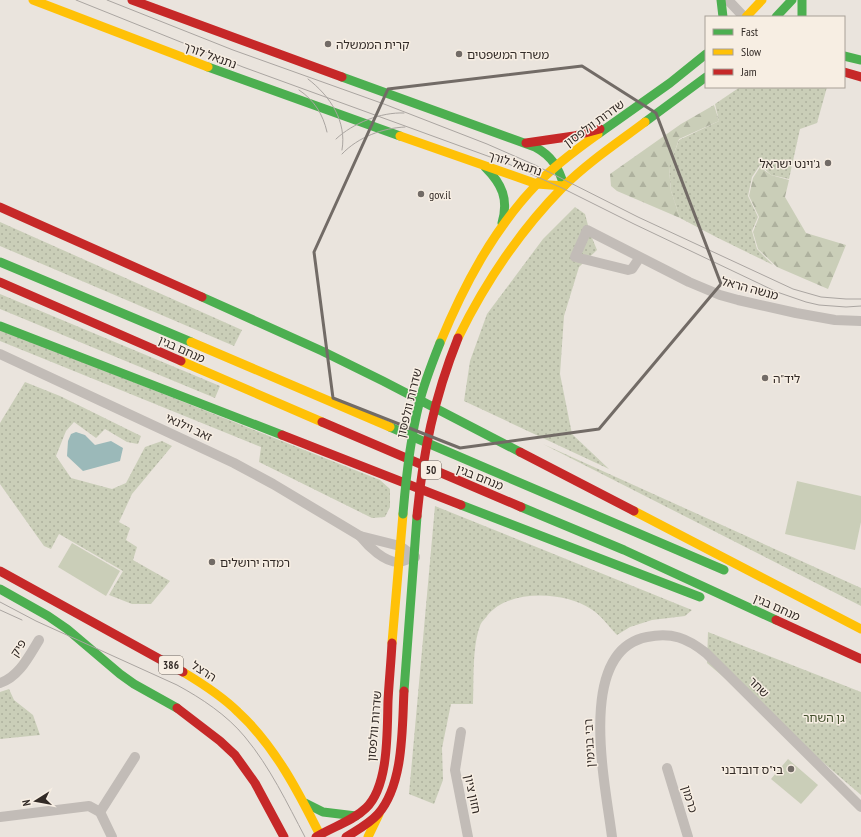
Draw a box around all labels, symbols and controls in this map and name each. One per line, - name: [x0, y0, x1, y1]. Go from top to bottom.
- legend: [705, 16, 845, 88]
- text: Fast: [741, 24, 759, 39]
- place label: קרית הממשלה: [336, 37, 410, 52]
- street label: נתנאל לורך: [181, 38, 239, 72]
- marker: קרית הממשלה: [323, 39, 333, 49]
- text: Slow: [741, 44, 762, 59]
- place label: משרד המשפטים: [467, 47, 549, 62]
- marker: משרד המשפטים: [454, 49, 464, 59]
- text: Jam: [740, 64, 757, 79]
- street label: שדרות וולפסון: [561, 96, 627, 150]
- street label: נתנאל לורך: [486, 147, 544, 179]
- place label: ג'וינט ישראל: [759, 156, 821, 171]
- marker: ג'וינט ישראל: [823, 158, 833, 168]
- place label: gov.il: [429, 187, 451, 202]
- marker: gov.il: [416, 189, 426, 199]
- street label: מנשה הראל: [720, 273, 780, 303]
- street label: מנחם בגין: [156, 332, 208, 366]
- street label: שדרות וולפסון: [393, 367, 425, 439]
- place label: ליד"ה: [773, 371, 800, 386]
- marker: ליד"ה: [760, 373, 770, 383]
- street label: זאב וילנאי: [163, 410, 215, 444]
- road number: 50: [421, 461, 441, 479]
- street label: מנחם בגין: [454, 461, 506, 493]
- place label: רמדה ירושלים: [220, 555, 290, 570]
- marker: רמדה ירושלים: [207, 557, 217, 567]
- street label: מנחם בגין: [751, 590, 803, 624]
- street label: פיק: [7, 636, 29, 660]
- road number: 386: [159, 656, 183, 674]
- street label: הרצל: [189, 657, 219, 685]
- street label: שחר: [746, 674, 772, 700]
- street label: שדרות וולפסון: [363, 690, 385, 762]
- park label: גן השחר: [803, 710, 845, 725]
- street label: רבי בנימין: [580, 718, 598, 768]
- place label: בי"ס דובדבני: [721, 762, 783, 777]
- marker: בי"ס דובדבני: [786, 764, 796, 774]
- street label: חזון ציון: [462, 773, 484, 815]
- north arrow: [16, 781, 56, 821]
- street label: כרמון: [679, 783, 701, 815]
- text: N: [19, 799, 34, 807]

